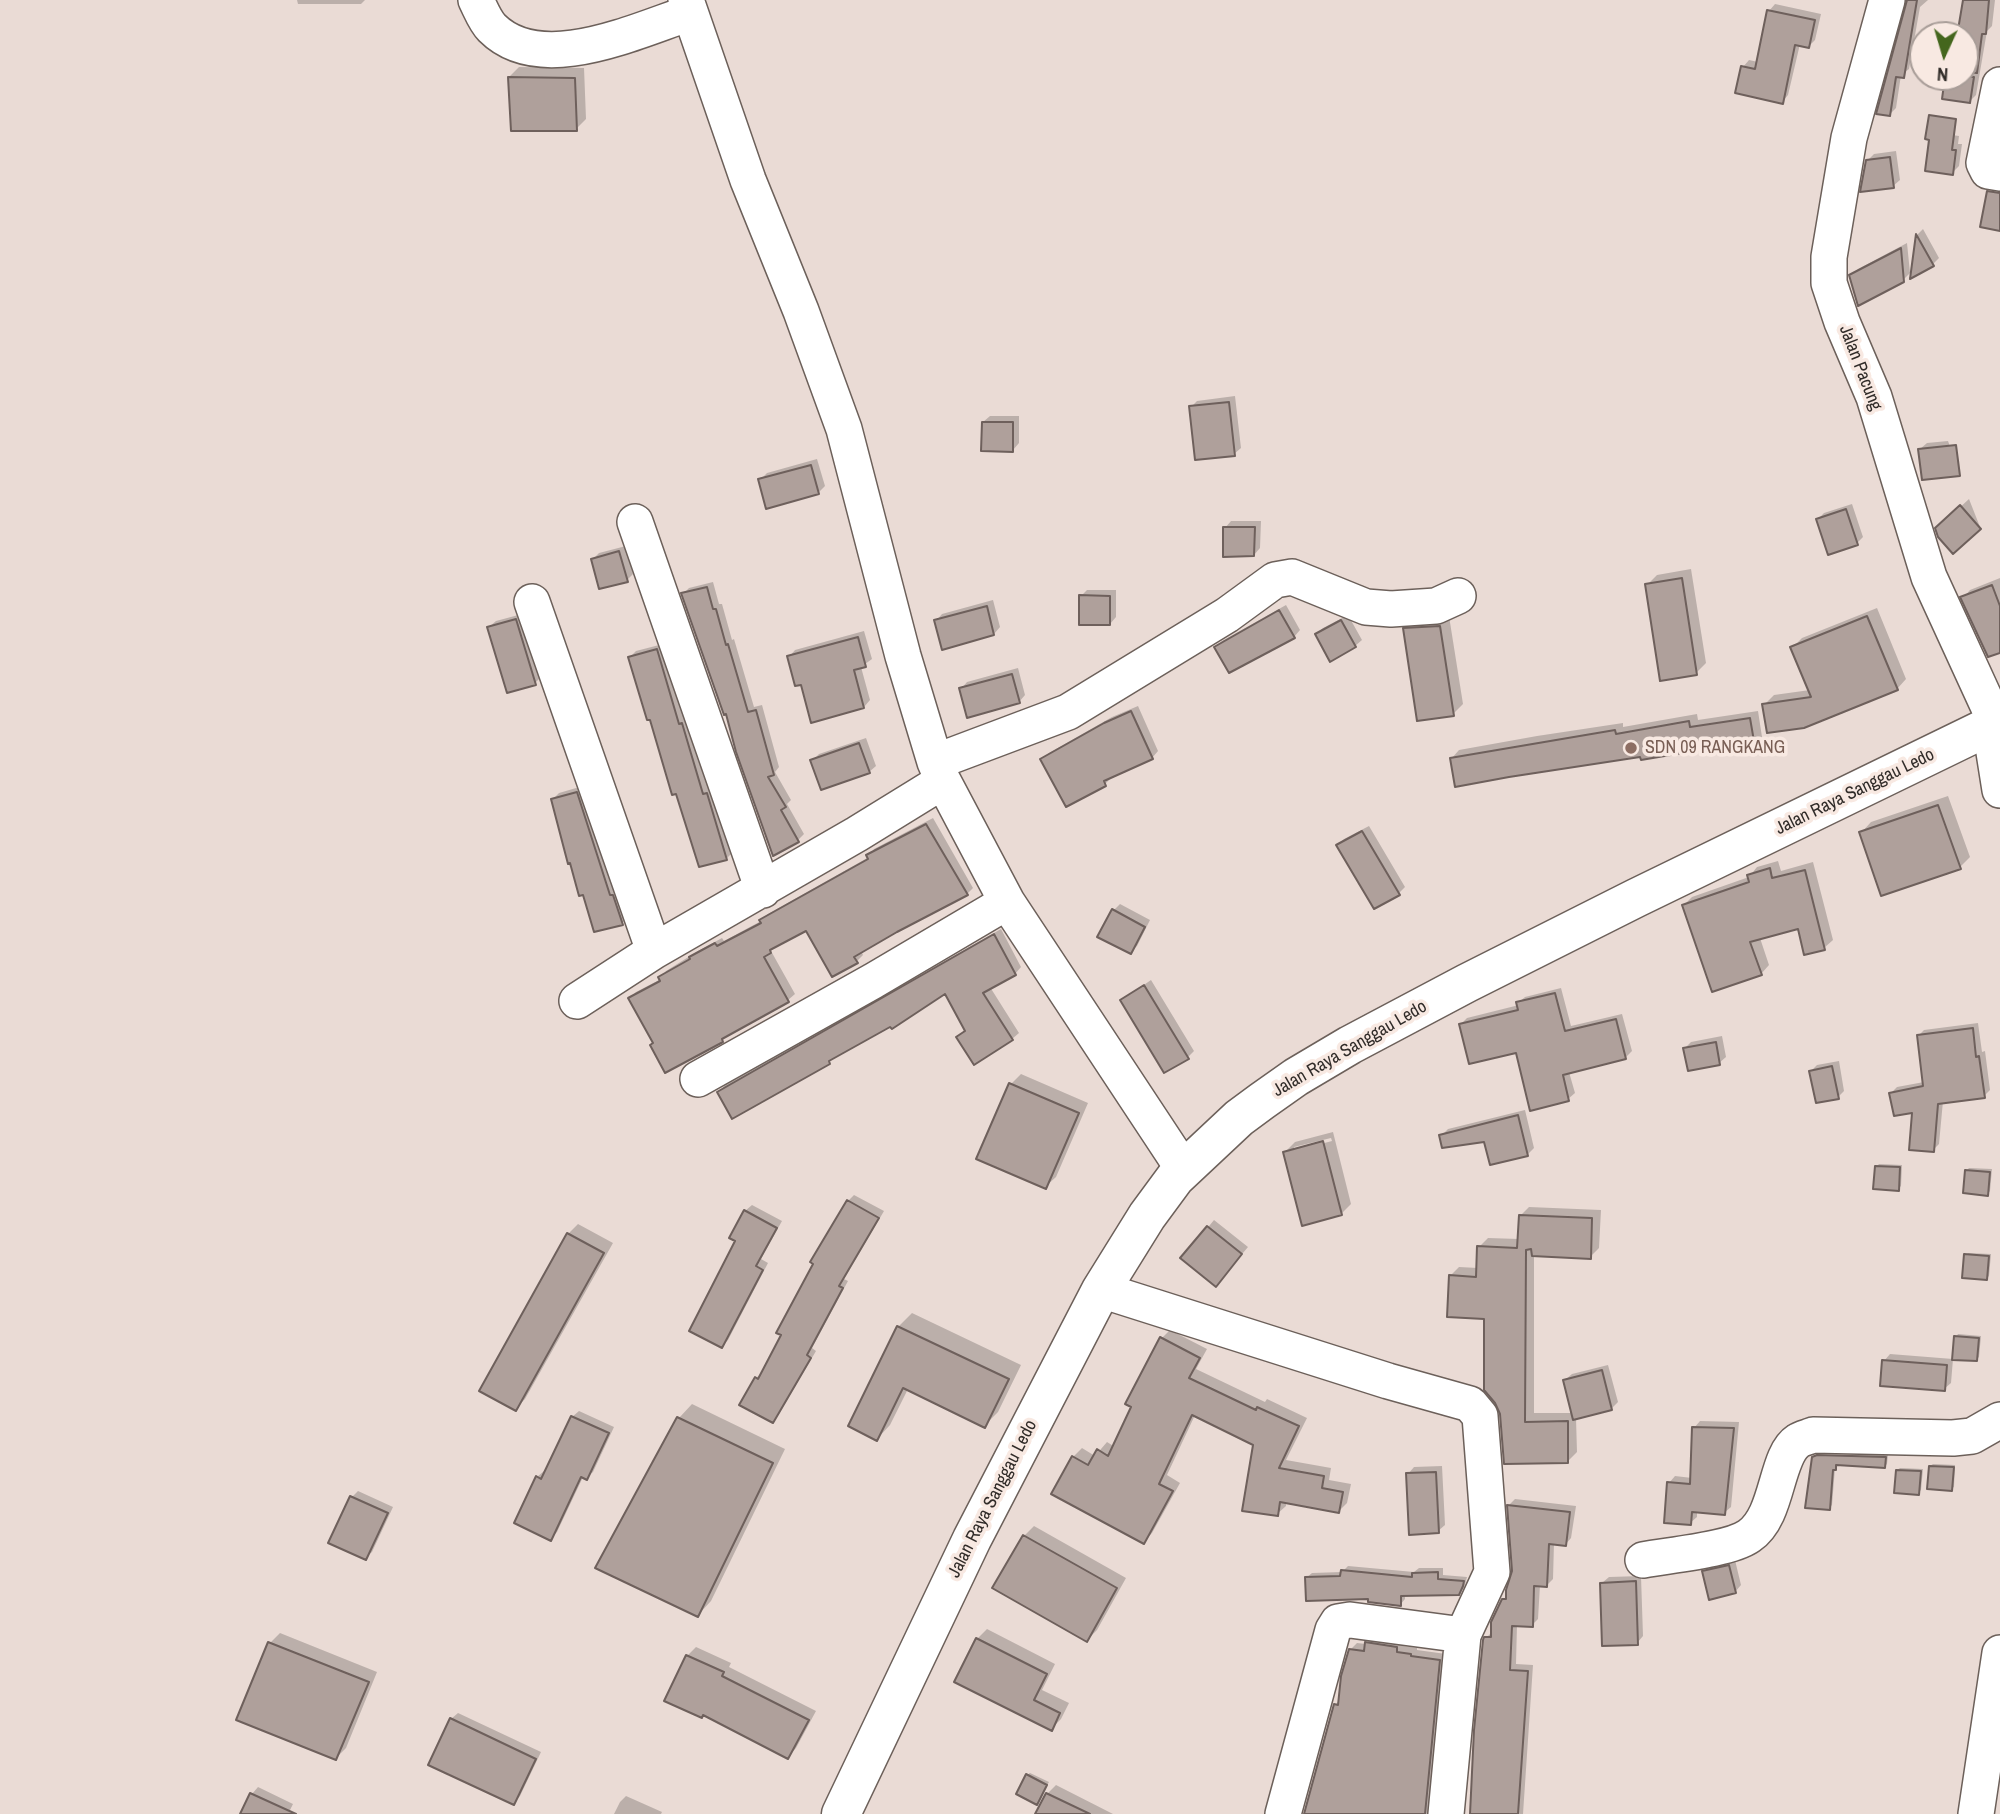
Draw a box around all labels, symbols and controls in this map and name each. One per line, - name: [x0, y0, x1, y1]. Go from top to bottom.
- north arrow: [1909, 21, 1979, 91]
- text: N: [1936, 62, 1949, 88]
- street label: Jalan Pacung: [1834, 322, 1886, 414]
- place label: SDN 09 RANGKANG: [1645, 737, 1785, 759]
- marker: SDN 09 RANGKANG: [1623, 740, 1639, 756]
- street label: Jalan Raya Sanggau Ledo: [1772, 744, 1938, 840]
- street label: Jalan Raya Sanggau Ledo: [1269, 996, 1431, 1102]
- street label: Jalan Raya Sanggau Ledo: [944, 1417, 1042, 1581]

